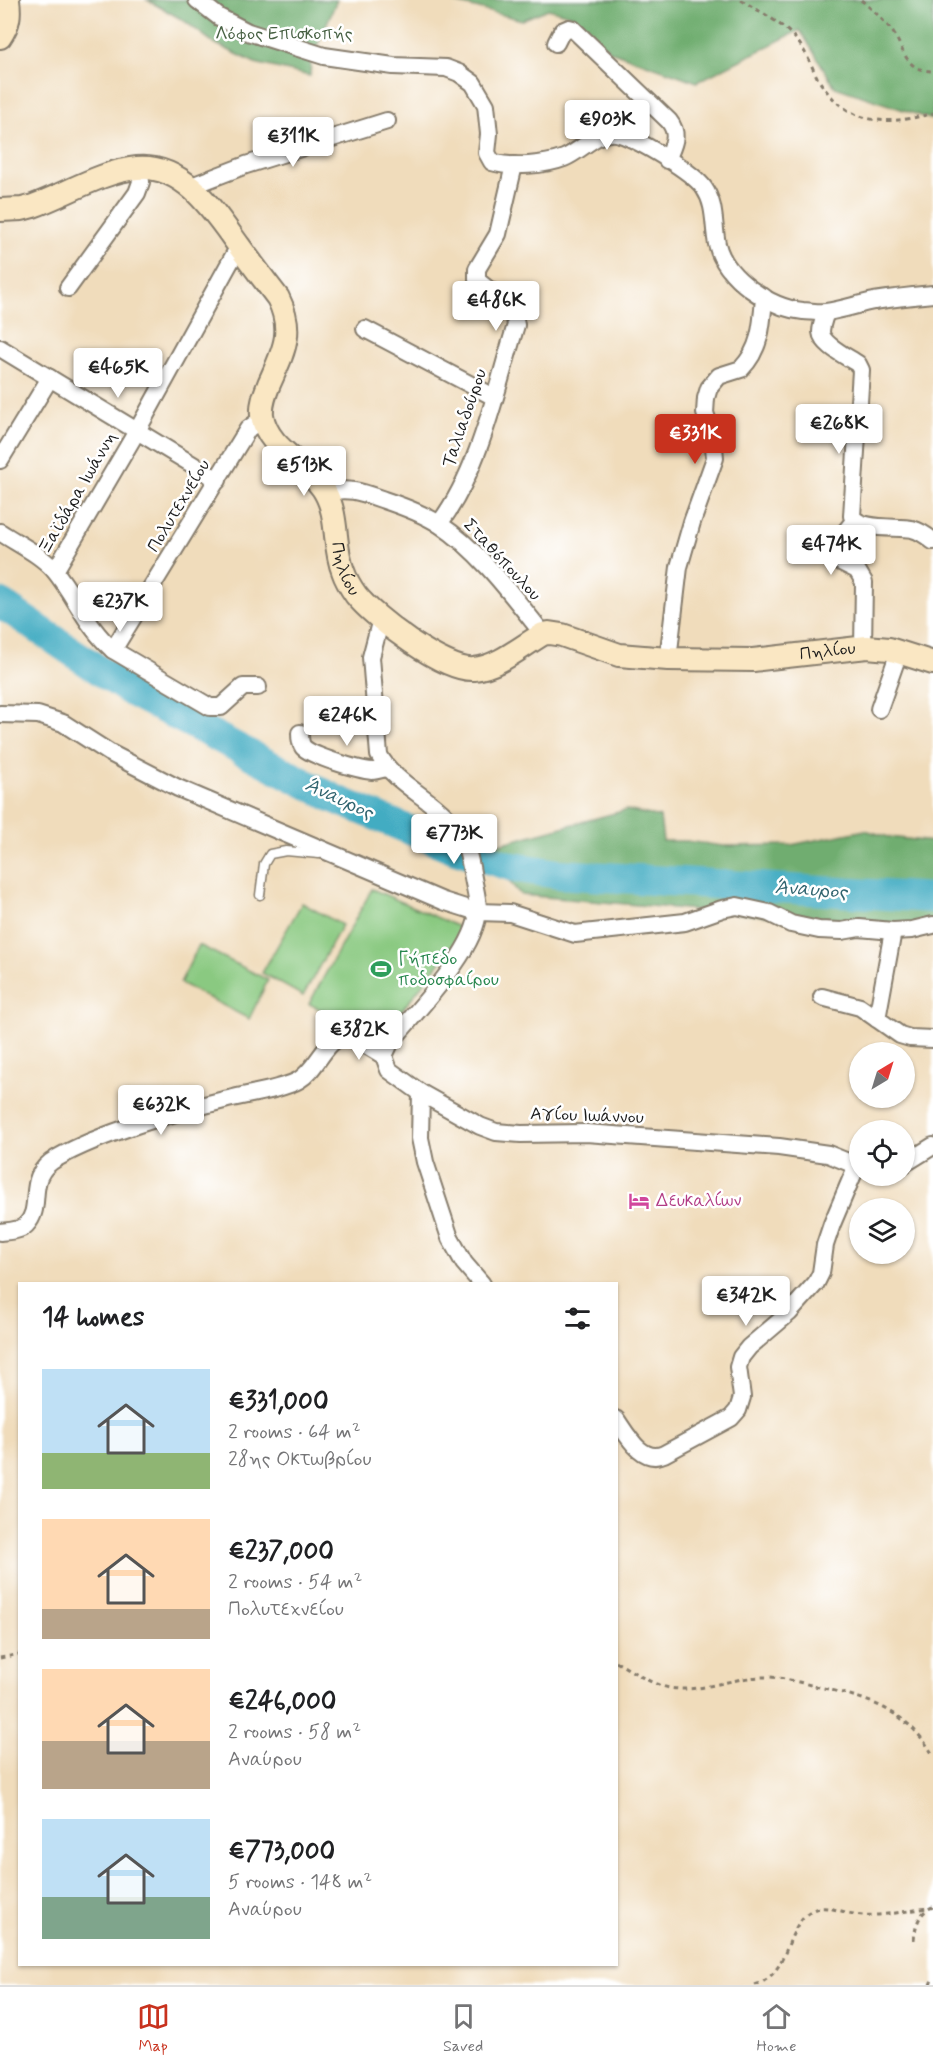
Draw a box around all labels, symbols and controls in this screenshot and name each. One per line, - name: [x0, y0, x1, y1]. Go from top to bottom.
- park label: Λόφος Επισκοπής: [215, 22, 353, 46]
- pin: €903K: [565, 100, 649, 151]
- text: €903K: [579, 106, 635, 133]
- pin: €311K: [251, 117, 335, 168]
- text: €311K: [267, 123, 319, 150]
- pin: €486K: [454, 281, 538, 332]
- text: €486K: [466, 287, 526, 314]
- pin: €465K: [76, 348, 160, 399]
- text: €465K: [87, 354, 149, 381]
- street label: Ταλιαδούρου: [437, 365, 493, 471]
- pin: €268K: [797, 404, 881, 455]
- text: €268K: [810, 410, 868, 437]
- pin: €331K: [653, 414, 737, 465]
- text: €331K: [669, 420, 721, 447]
- street label: Ξαϊδάρα Ιωάννη: [33, 427, 123, 559]
- pin: €513K: [262, 446, 346, 497]
- text: €513K: [276, 452, 332, 479]
- street label: Πολυτεχνείου: [142, 455, 216, 557]
- street label: Σταθόπουλου: [458, 514, 546, 606]
- pin: €474K: [789, 525, 873, 576]
- text: €474K: [801, 531, 861, 558]
- street label: Πηλίου: [325, 540, 365, 601]
- pin: €237K: [78, 582, 162, 633]
- text: €237K: [92, 588, 148, 615]
- street label: Πηλίου: [798, 636, 857, 667]
- pin: €246K: [305, 696, 389, 747]
- text: €246K: [318, 702, 376, 729]
- water label: Άναυρος: [301, 771, 379, 827]
- pin: €773K: [412, 814, 496, 865]
- text: €773K: [425, 820, 483, 847]
- water label: Άναυρος: [774, 874, 849, 906]
- place label: Γήπεδο ποδοσφαίρου: [398, 947, 499, 992]
- sports icon: Γήπεδο ποδοσφαίρου: [369, 957, 393, 981]
- pin: €382K: [317, 1010, 401, 1061]
- text: €382K: [329, 1016, 389, 1043]
- north arrow: [849, 1042, 915, 1108]
- map controls: [849, 1042, 915, 1264]
- pin: €632K: [119, 1085, 203, 1136]
- text: €632K: [132, 1091, 190, 1118]
- street label: Αγίου Ιωάννου: [530, 1102, 644, 1130]
- button: locate: [849, 1120, 915, 1186]
- hotel icon: Δευκαλίων: [627, 1189, 651, 1213]
- place label: Δευκαλίων: [656, 1189, 741, 1213]
- button: layers: [849, 1198, 915, 1264]
- pin: €342K: [704, 1276, 788, 1327]
- text: €342K: [716, 1282, 776, 1309]
- text: 14 homes: [42, 1301, 144, 1335]
- icon: filters: [561, 1302, 594, 1335]
- text: €331,000: [228, 1385, 329, 1419]
- icon: home: [90, 1393, 162, 1465]
- text: 2 rooms · 64 m²: [228, 1419, 361, 1446]
- text: 28ης Οκτωβρίου: [228, 1446, 371, 1473]
- text: €237,000: [228, 1535, 334, 1569]
- icon: home: [90, 1543, 162, 1615]
- text: 2 rooms · 54 m²: [228, 1569, 362, 1596]
- text: Πολυτεχνείου: [228, 1596, 344, 1623]
- text: €246,000: [228, 1685, 337, 1719]
- icon: home: [90, 1693, 162, 1765]
- text: 2 rooms · 58 m²: [228, 1719, 361, 1746]
- text: Αναύρου: [228, 1746, 302, 1773]
- text: €773,000: [228, 1835, 335, 1869]
- icon: home: [90, 1843, 162, 1915]
- text: 5 rooms · 148 m²: [228, 1869, 372, 1896]
- text: Αναύρου: [228, 1896, 302, 1923]
- tab: Map: [137, 2000, 170, 2057]
- tab: Saved: [443, 2000, 483, 2057]
- tab: Home: [757, 2000, 796, 2057]

